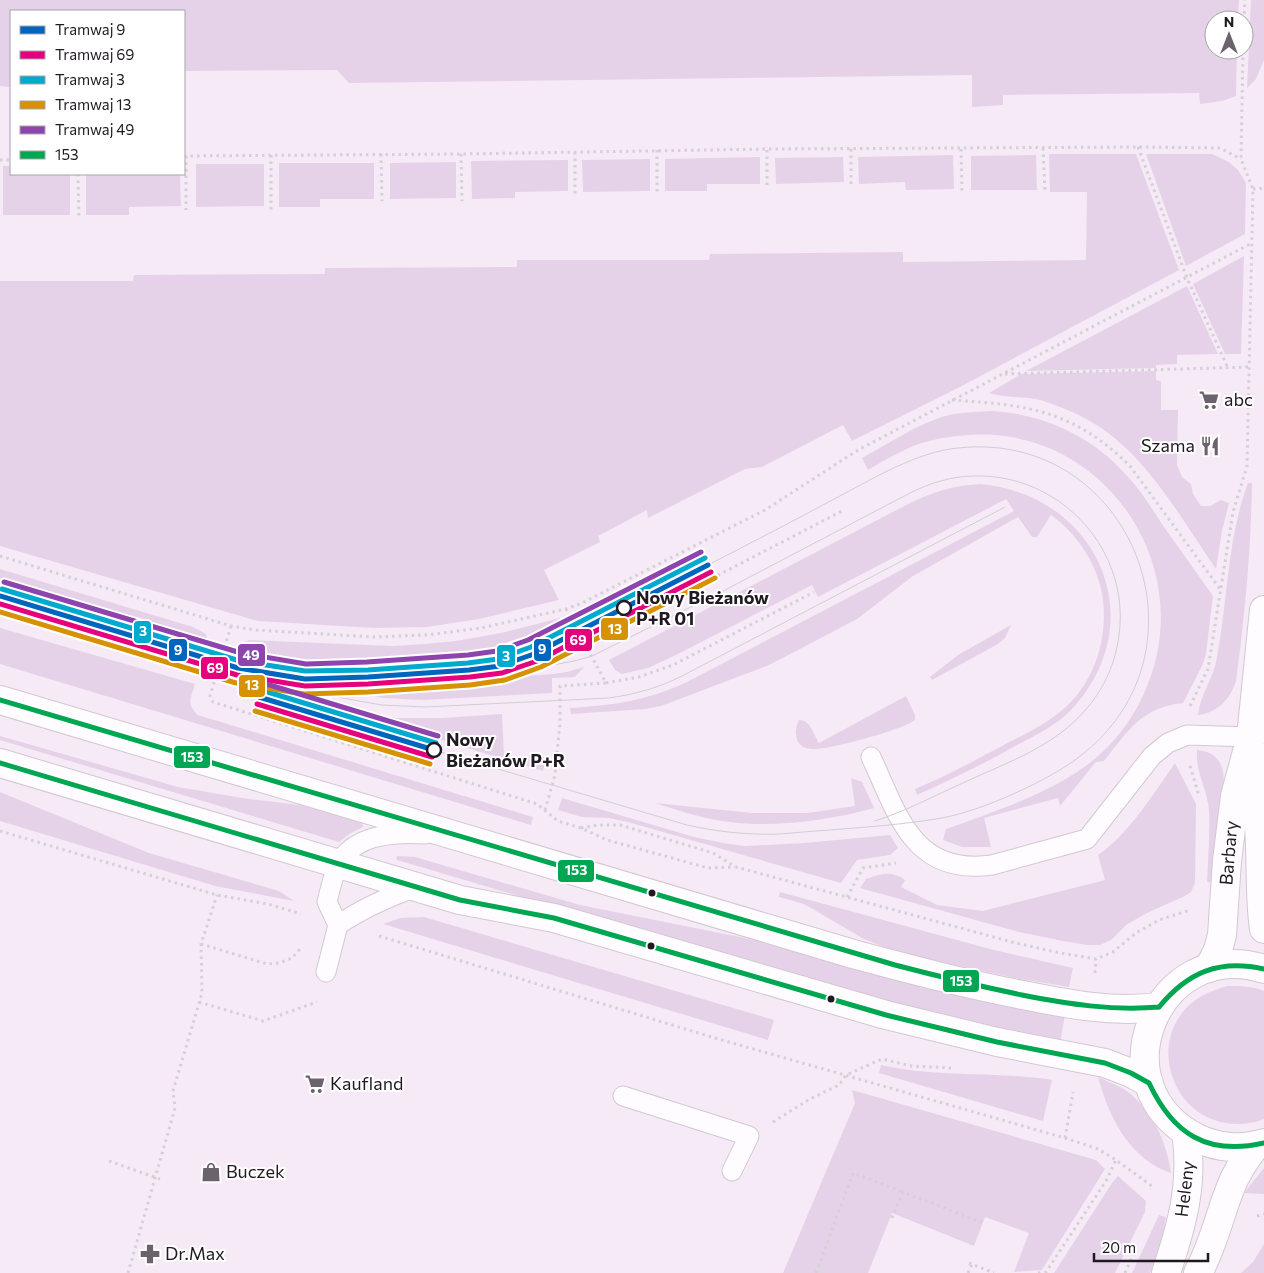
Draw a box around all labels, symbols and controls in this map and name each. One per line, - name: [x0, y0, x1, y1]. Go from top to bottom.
- legend: [10, 10, 185, 175]
- north arrow: [1204, 10, 1254, 60]
- text: N: [1224, 13, 1234, 30]
- text: Tramwaj 9: [55, 20, 125, 38]
- text: Tramwaj 69: [55, 45, 134, 63]
- text: Tramwaj 3: [55, 70, 125, 88]
- text: Tramwaj 13: [55, 95, 131, 113]
- text: Tramwaj 49: [55, 120, 134, 138]
- text: 153: [55, 145, 79, 163]
- place label: abc: [1224, 388, 1253, 410]
- supermarket icon: abc: [1198, 389, 1220, 411]
- place label: Szama: [1141, 434, 1195, 456]
- restaurant icon: Szama: [1199, 435, 1221, 457]
- place label: Nowy Bieżanów P+R 01: [636, 586, 769, 629]
- marker: Nowy Bieżanów P+R 01: [616, 600, 632, 616]
- line badge: 13: [600, 617, 629, 641]
- line badge: 3: [133, 620, 152, 644]
- text: 13: [608, 620, 622, 637]
- text: 3: [139, 622, 147, 639]
- line badge: 69: [564, 628, 593, 652]
- text: 69: [569, 631, 587, 648]
- line badge: 9: [168, 638, 188, 662]
- line badge: 9: [533, 638, 552, 662]
- text: 9: [538, 640, 547, 657]
- text: 9: [174, 641, 183, 658]
- line badge: 49: [237, 643, 266, 667]
- line badge: 3: [496, 644, 516, 668]
- text: 49: [242, 646, 260, 663]
- text: 3: [502, 647, 510, 664]
- line badge: 69: [200, 656, 229, 680]
- text: 69: [206, 659, 224, 676]
- line badge: 13: [238, 674, 266, 698]
- text: 13: [245, 676, 259, 693]
- place label: Nowy Bieżanów P+R: [446, 728, 566, 771]
- marker: Nowy Bieżanów P+R: [426, 742, 442, 758]
- line badge: 153: [173, 745, 211, 769]
- text: 153: [181, 748, 203, 765]
- street label: Barbary: [1214, 820, 1242, 886]
- line badge: 153: [557, 859, 595, 883]
- text: 153: [565, 861, 587, 878]
- unlabelled marker: [647, 888, 657, 898]
- unlabelled marker: [646, 941, 656, 951]
- line badge: 153: [942, 969, 980, 993]
- text: 153: [950, 972, 972, 989]
- unlabelled marker: [826, 994, 836, 1004]
- place label: Kaufland: [330, 1072, 403, 1094]
- supermarket icon: Kaufland: [304, 1073, 326, 1095]
- place label: Buczek: [226, 1160, 285, 1182]
- street label: Heleny: [1170, 1160, 1198, 1218]
- shop icon: Buczek: [200, 1161, 222, 1183]
- scale bar: [1094, 1230, 1208, 1262]
- text: 20 m: [1102, 1238, 1136, 1256]
- place label: Dr.Max: [165, 1242, 225, 1264]
- pharmacy icon: Dr.Max: [139, 1243, 161, 1265]

